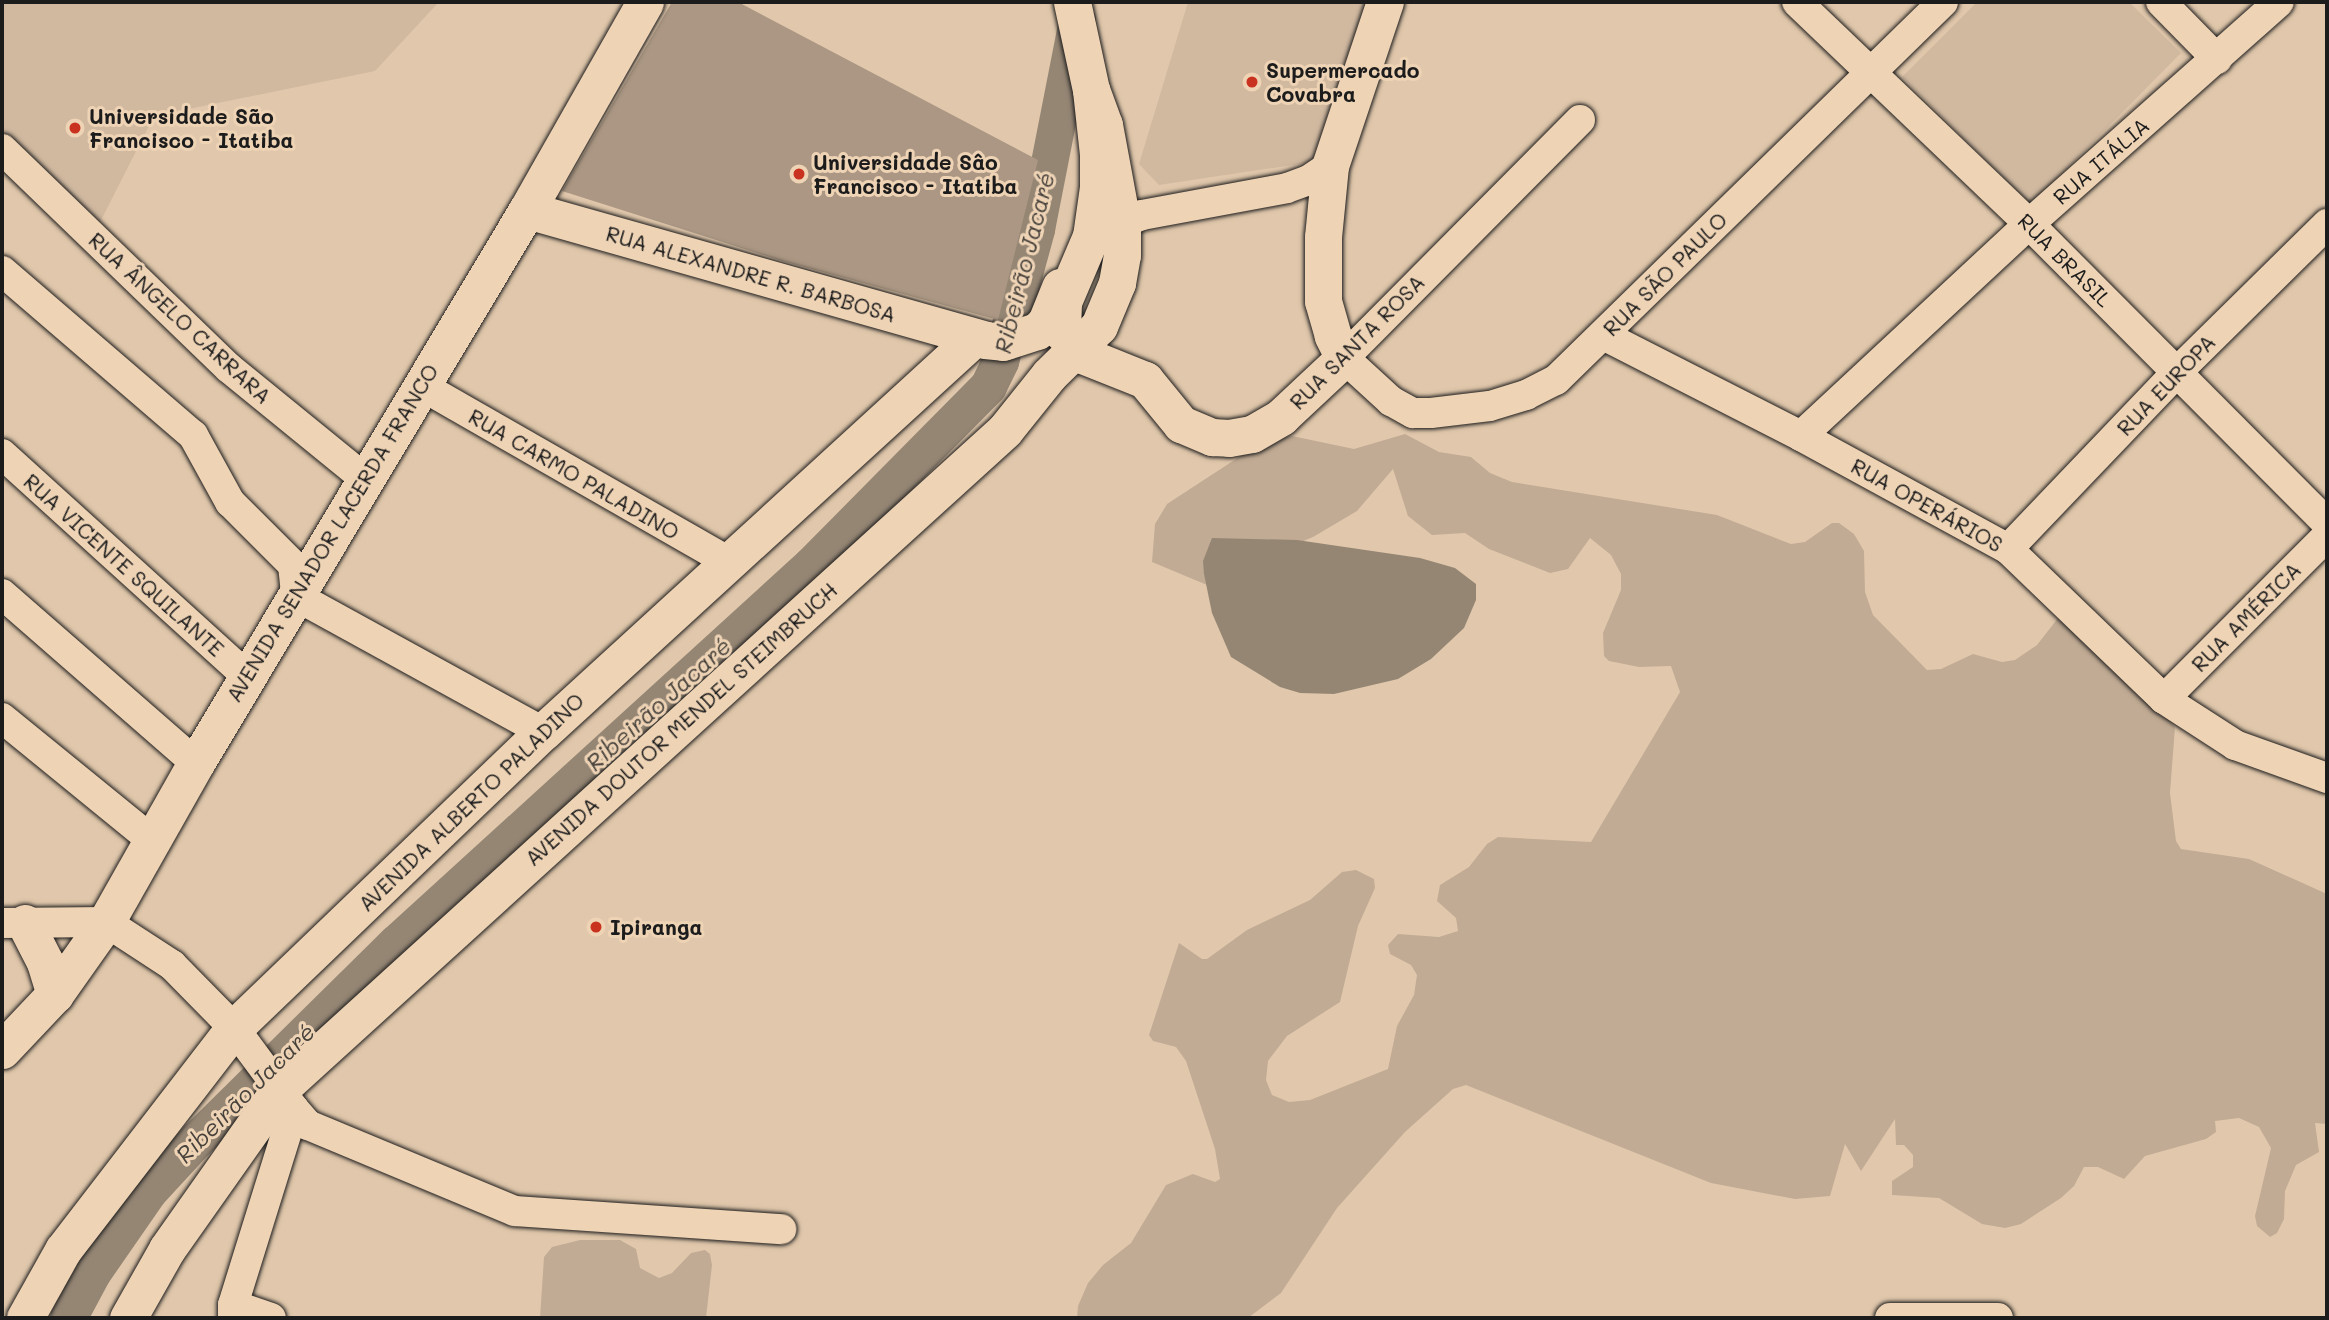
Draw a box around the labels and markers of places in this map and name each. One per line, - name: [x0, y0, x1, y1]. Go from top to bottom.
- place label: Supermercado Covabra: [1266, 57, 1419, 107]
- marker: Supermercado Covabra: [1244, 74, 1260, 90]
- place label: Universidade São Francisco - Itatiba: [89, 103, 293, 153]
- marker: Universidade São Francisco - Itatiba: [67, 120, 83, 136]
- place label: Universidade Sâo Francisco - Itatiba: [813, 149, 1017, 199]
- marker: Universidade Sâo Francisco - Itatiba: [791, 166, 807, 182]
- place label: Ipiranga: [610, 914, 702, 940]
- marker: Ipiranga: [588, 919, 604, 935]

